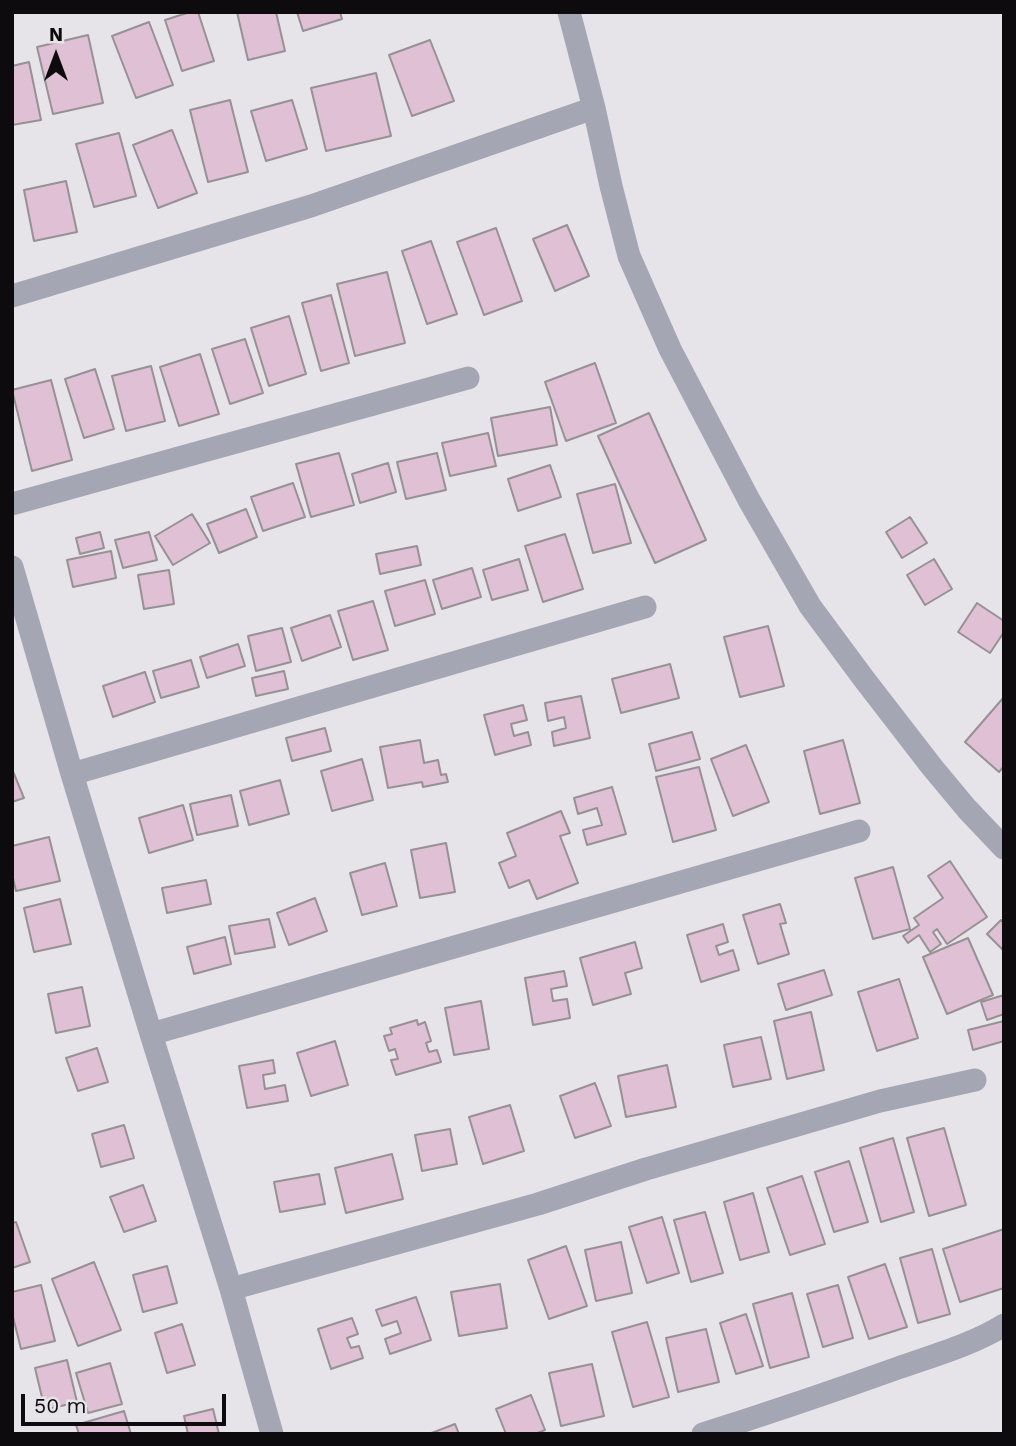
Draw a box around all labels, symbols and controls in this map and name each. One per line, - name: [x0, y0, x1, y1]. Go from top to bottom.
- north arrow: [21, 21, 91, 91]
- text: N: [49, 23, 63, 46]
- scale bar: [24, 1380, 229, 1424]
- text: 50 m: [34, 1393, 86, 1418]

